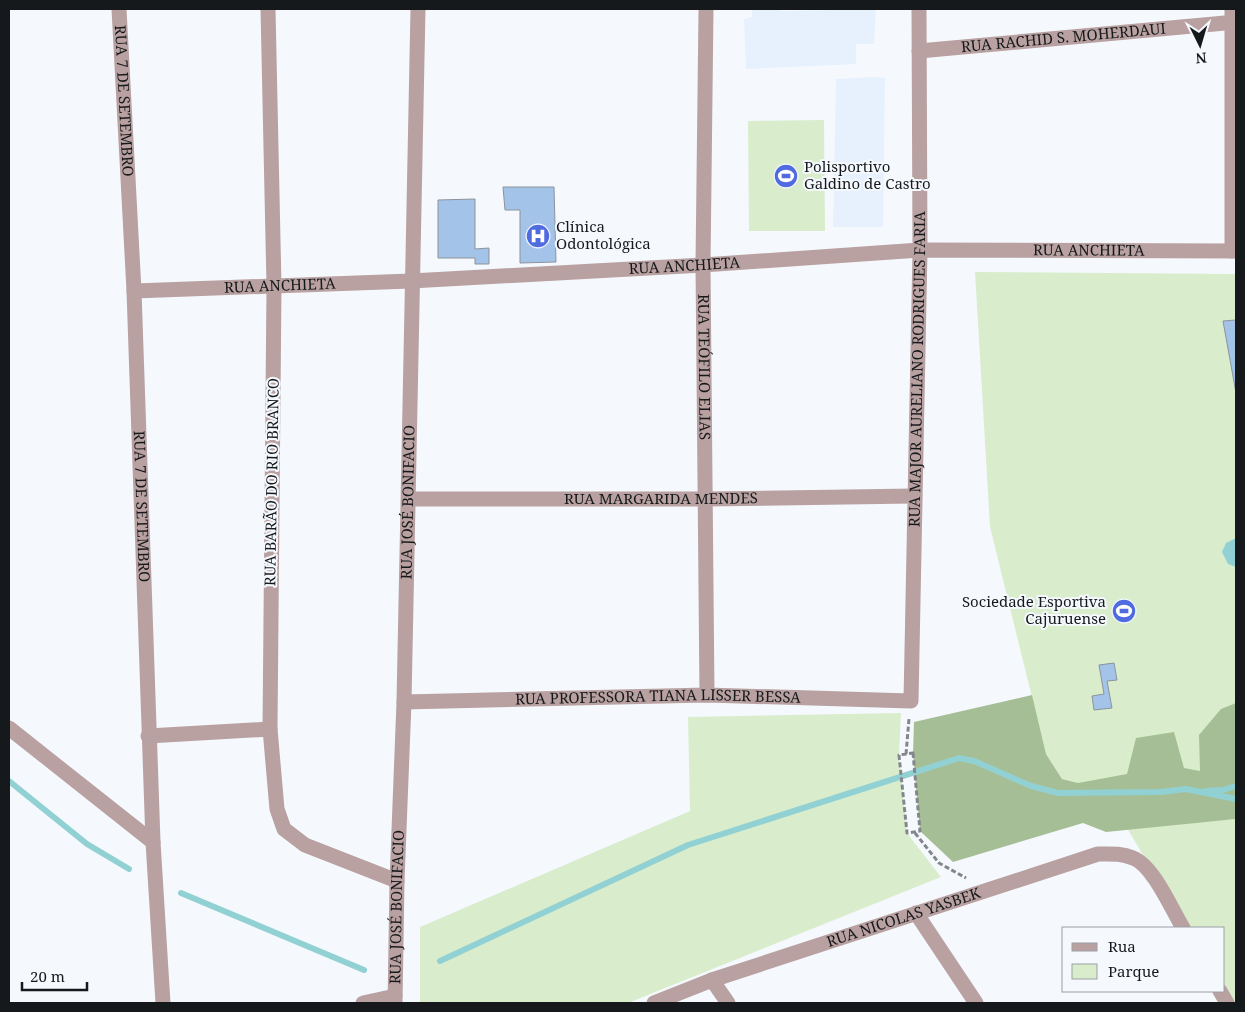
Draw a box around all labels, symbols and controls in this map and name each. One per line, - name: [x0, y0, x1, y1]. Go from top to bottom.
- street label: RUA RACHID S. MOHERDAUI: [960, 17, 1167, 56]
- north arrow: [1175, 20, 1225, 70]
- street label: RUA 7 DE SETEMBRO: [111, 24, 139, 177]
- text: N: [1195, 49, 1208, 68]
- place label: Polisportivo Galdino de Castro: [804, 156, 931, 193]
- sports icon: Polisportivo Galdino de Castro: [773, 163, 799, 189]
- street label: RUA MAJOR AURELIANO RODRIGUES FARIA: [903, 211, 929, 527]
- place label: Clínica Odontológica: [556, 216, 651, 253]
- hospital icon: Clínica Odontológica: [525, 223, 551, 249]
- street label: RUA ANCHIETA: [1033, 239, 1145, 260]
- street label: RUA ANCHIETA: [628, 251, 741, 278]
- street label: RUA ANCHIETA: [224, 273, 336, 297]
- street label: RUA TEÓFILO ELIAS: [694, 294, 716, 440]
- street label: RUA BARÃO DO RIO BRANCO: [259, 378, 283, 586]
- street label: RUA JOSÉ BONIFACIO: [395, 425, 419, 580]
- street label: RUA 7 DE SETEMBRO: [130, 430, 155, 583]
- street label: RUA MARGARIDA MENDES: [564, 487, 758, 508]
- place label: Sociedade Esportiva Cajuruense: [962, 591, 1106, 628]
- sports icon: Sociedade Esportiva Cajuruense: [1111, 598, 1137, 624]
- street label: RUA PROFESSORA TIANA LISSER BESSA: [515, 684, 802, 708]
- street label: RUA JOSÉ BONIFACIO: [384, 829, 408, 984]
- street label: RUA NICOLAS YASBEK: [824, 882, 983, 951]
- legend: [1062, 927, 1225, 992]
- text: Rua: [1108, 936, 1136, 956]
- scale bar: [22, 960, 88, 992]
- text: Parque: [1108, 961, 1159, 981]
- text: 20 m: [30, 966, 65, 986]

